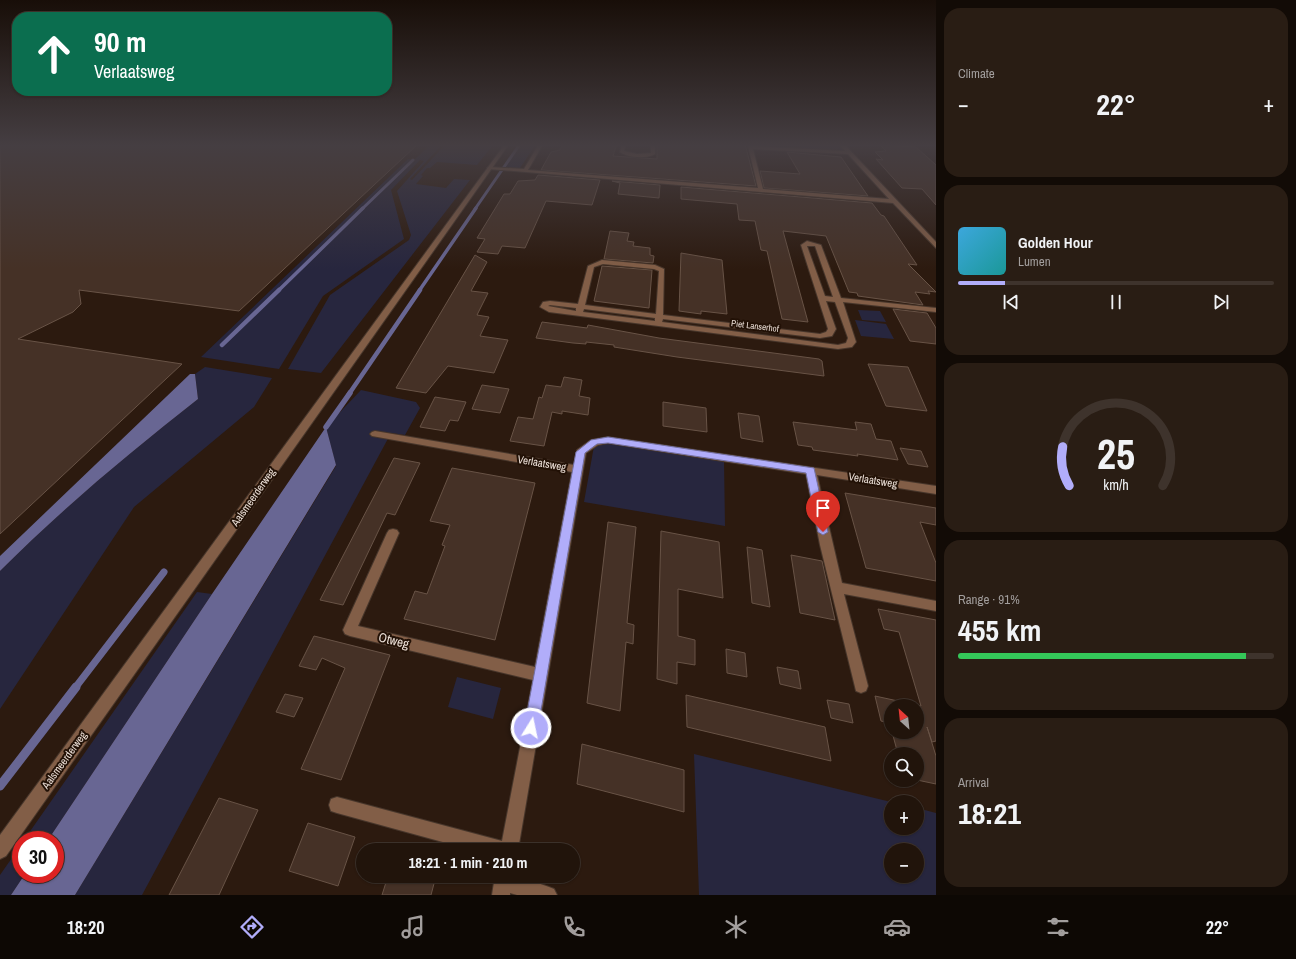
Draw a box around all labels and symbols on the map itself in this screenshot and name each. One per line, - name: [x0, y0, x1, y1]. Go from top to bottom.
- street label: Piet Lanserhof: [730, 317, 780, 335]
- street label: Verlaatsweg: [517, 452, 567, 474]
- street label: Aalsmeerderweg: [227, 465, 278, 530]
- street label: Verlaatsweg: [848, 469, 898, 491]
- pin: [806, 491, 840, 532]
- street label: Otweg: [377, 629, 411, 652]
- north arrow: [884, 699, 924, 739]
- position arrow: [510, 707, 552, 749]
- street label: Aalsmeerderweg: [38, 729, 90, 792]
- speed limit sign: 30: [12, 831, 64, 883]

